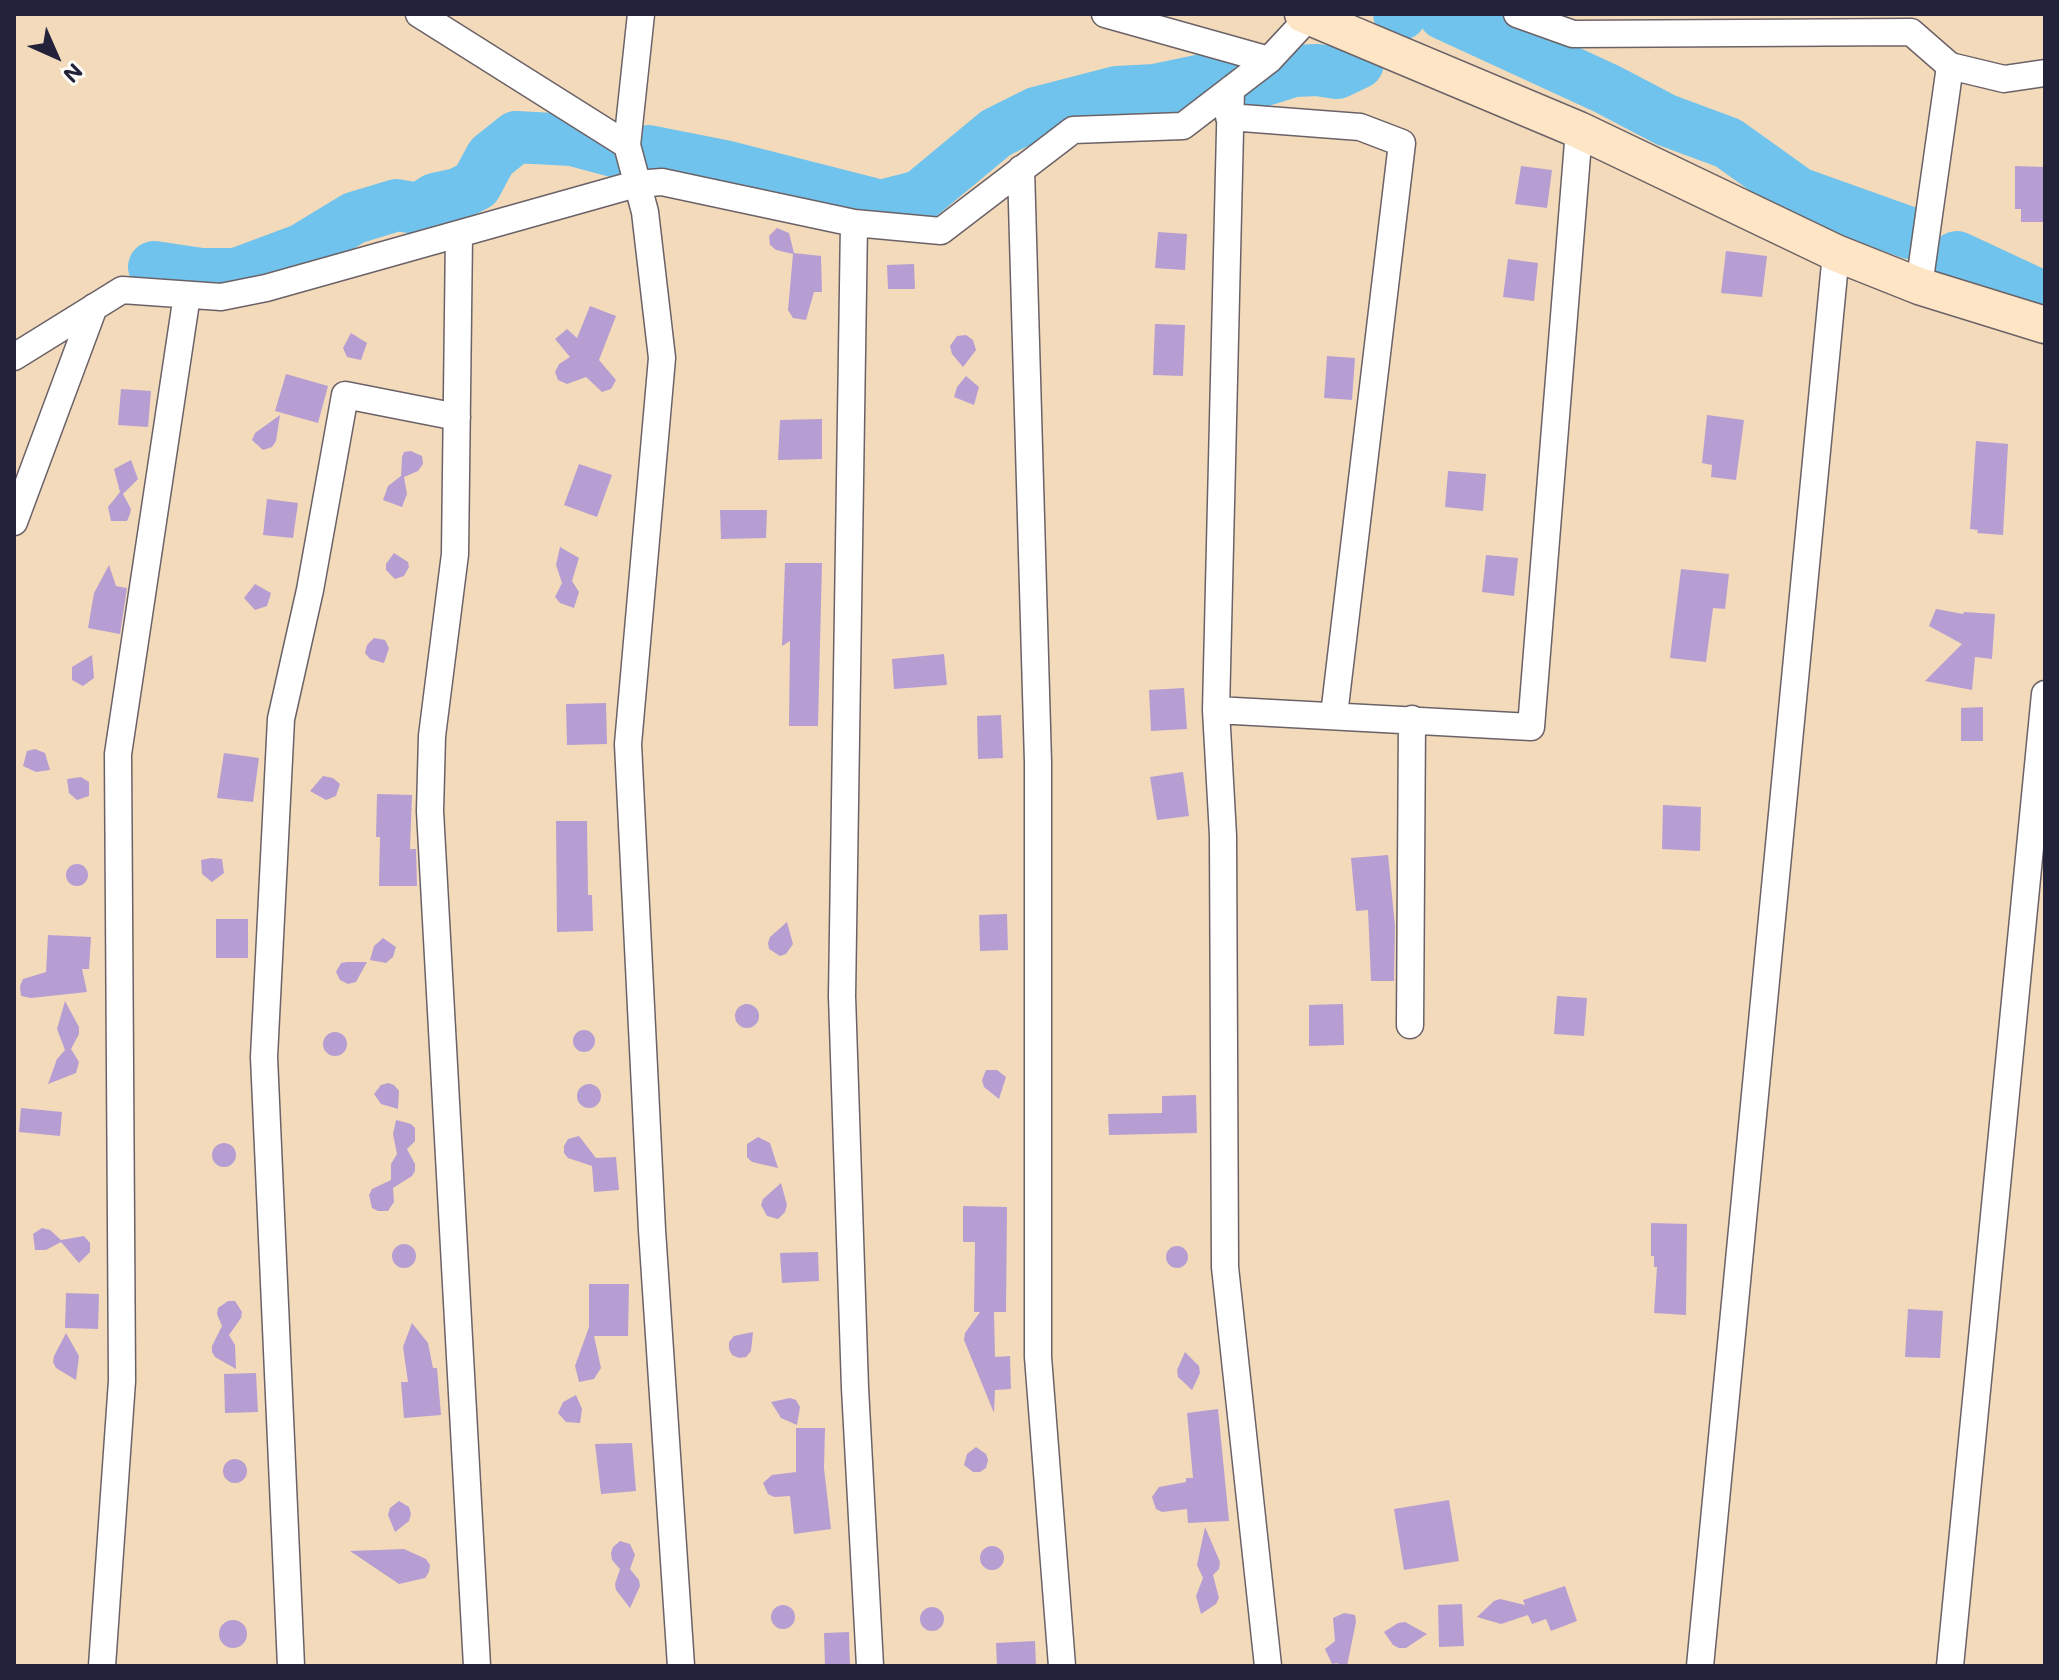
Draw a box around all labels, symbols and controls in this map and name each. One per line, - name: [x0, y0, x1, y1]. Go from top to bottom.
- north arrow: [16, 16, 96, 96]
- text: N: [57, 57, 89, 89]

